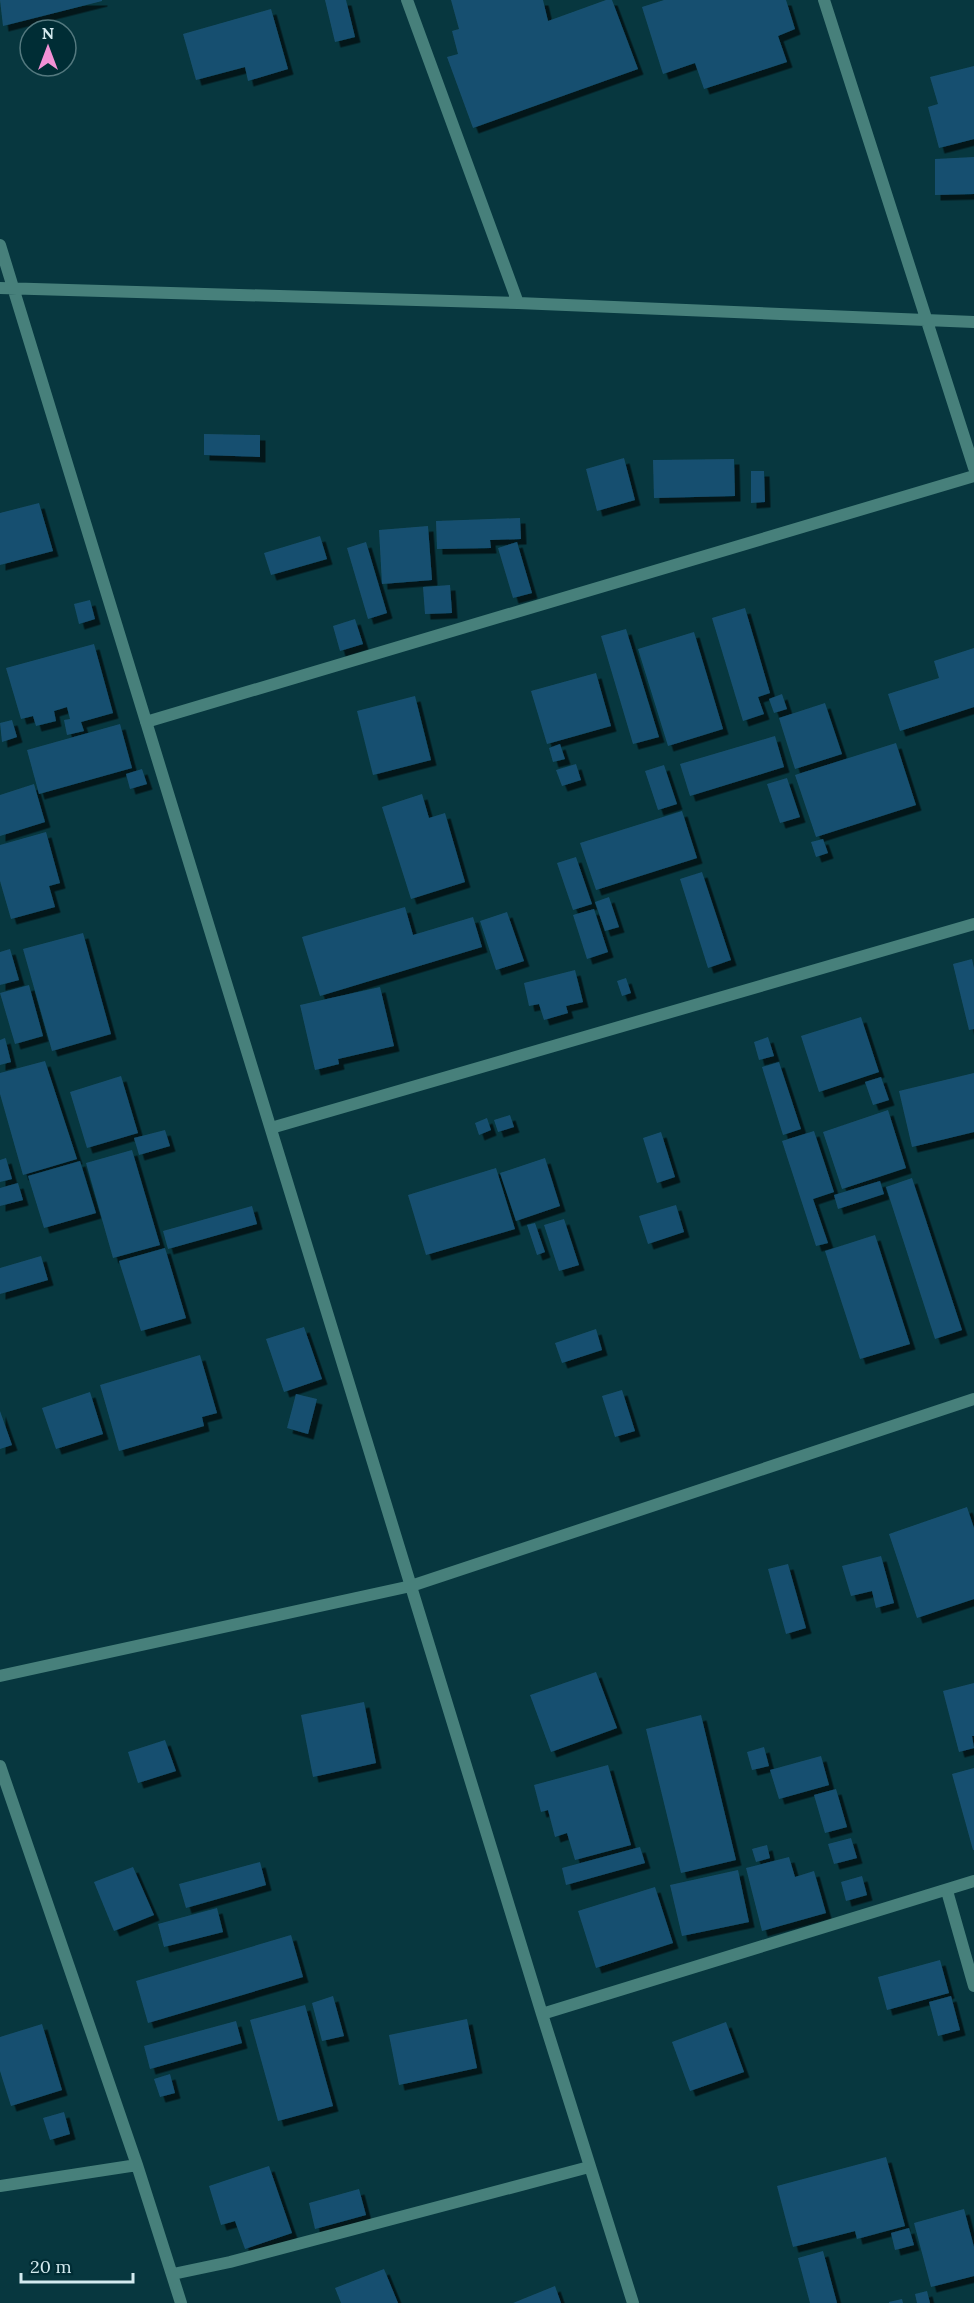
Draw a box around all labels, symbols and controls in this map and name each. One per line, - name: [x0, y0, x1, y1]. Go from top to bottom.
- north arrow: [18, 18, 78, 78]
- text: N: [42, 23, 54, 43]
- scale bar: [21, 2246, 134, 2284]
- text: 20 m: [30, 2255, 72, 2278]

